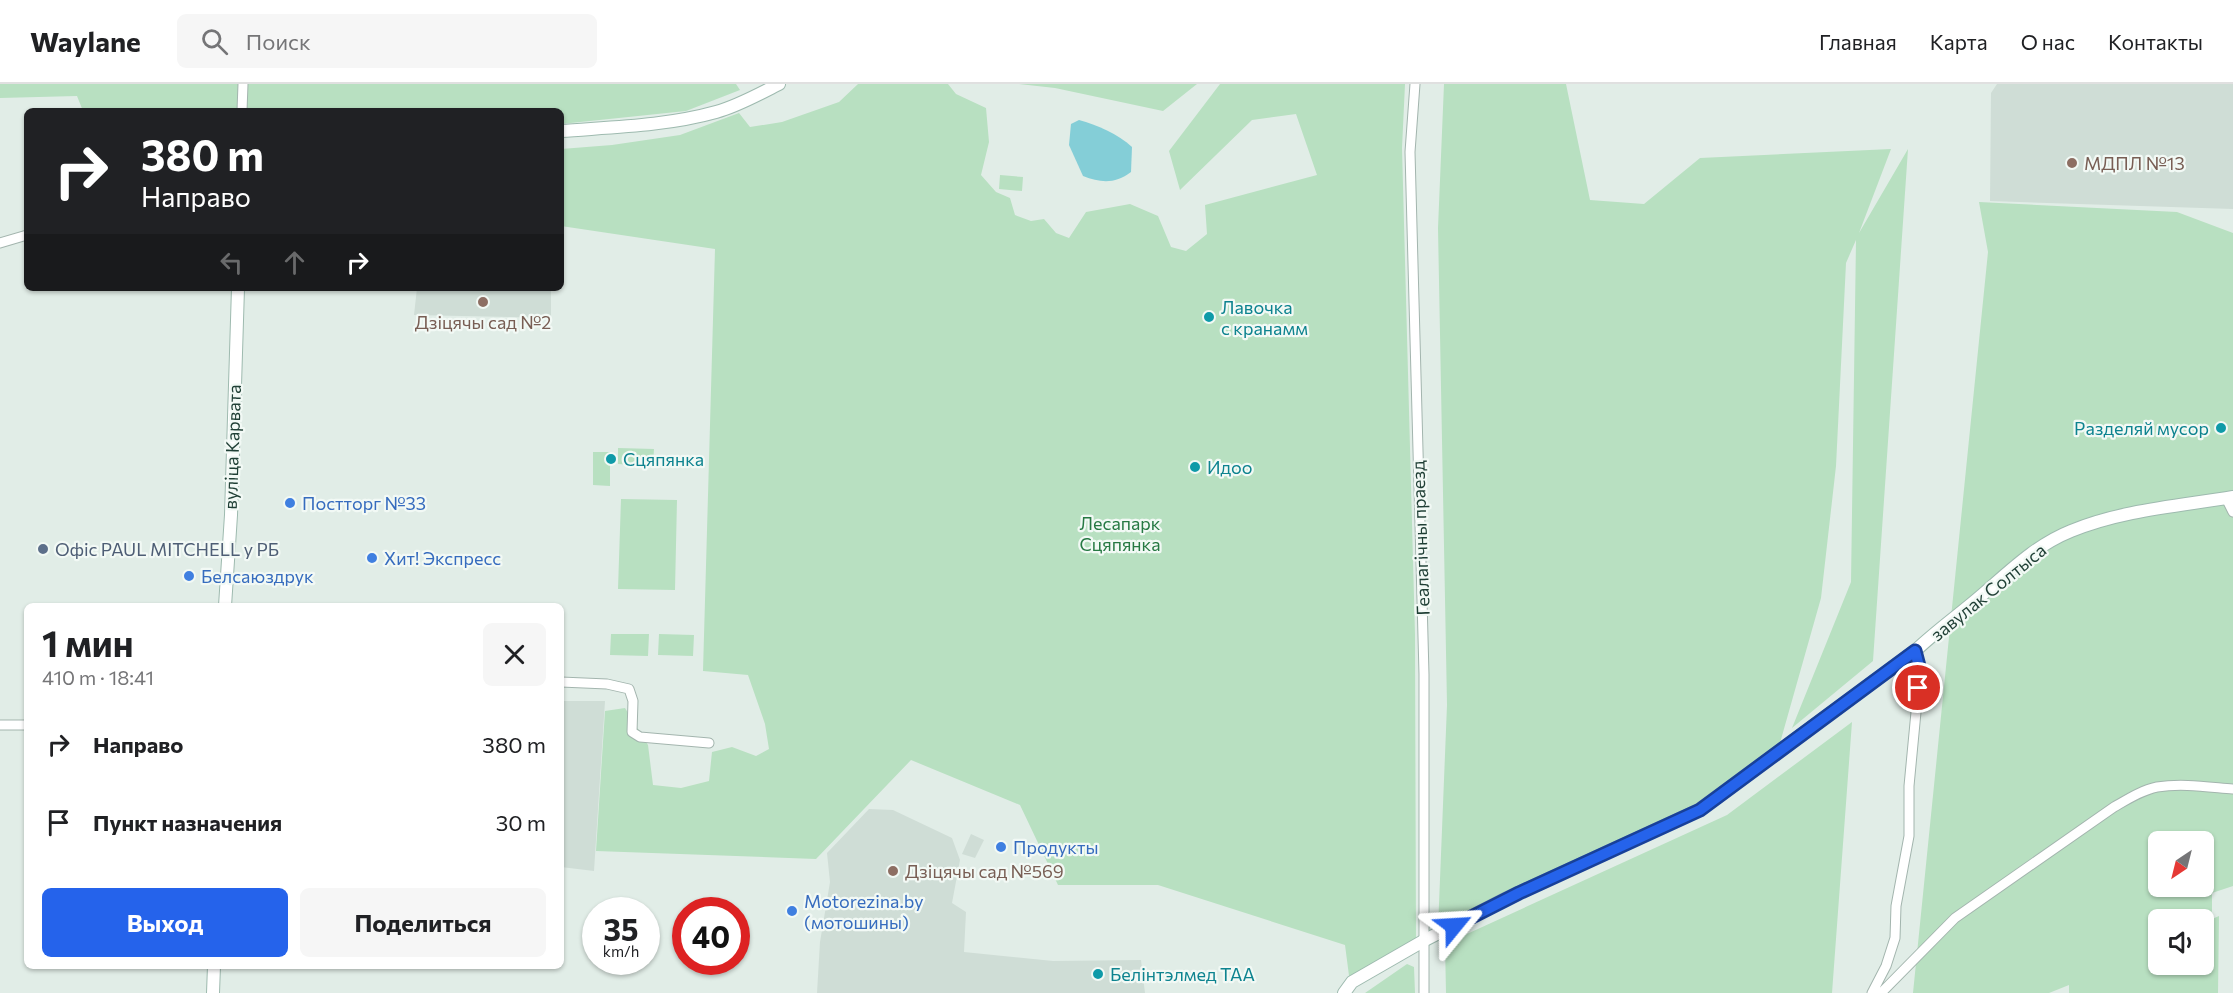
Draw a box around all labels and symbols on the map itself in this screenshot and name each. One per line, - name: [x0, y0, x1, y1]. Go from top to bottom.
- place label: МДПЛ №13: [2084, 152, 2185, 174]
- marker: МДПЛ №13: [2065, 156, 2079, 170]
- marker: Дзіцячы сад №2: [476, 295, 490, 309]
- place label: Лавочка с кранамм: [1221, 296, 1308, 339]
- marker: Лавочка с кранамм: [1202, 310, 1216, 324]
- place label: Дзіцячы сад №2: [415, 311, 551, 333]
- street label: вуліца Карвата: [219, 384, 245, 510]
- place label: Разделяй мусор: [2074, 417, 2209, 439]
- marker: Разделяй мусор: [2214, 421, 2228, 435]
- place label: Сцяпянка: [623, 448, 704, 470]
- marker: Сцяпянка: [604, 452, 618, 466]
- place label: Идоо: [1207, 456, 1253, 478]
- marker: Идоо: [1188, 460, 1202, 474]
- street label: Геалагічны праезд: [1406, 460, 1434, 616]
- place label: Постторг №33: [302, 492, 426, 514]
- marker: Постторг №33: [283, 496, 297, 510]
- park label: Лесапарк Сцяпянка: [1079, 512, 1161, 555]
- place label: Офіс PAUL MITCHELL у РБ: [55, 538, 279, 560]
- street label: завулак Солтыса: [1926, 539, 2050, 645]
- marker: Офіс PAUL MITCHELL у РБ: [36, 542, 50, 556]
- place label: Хит! Экспресс: [384, 547, 501, 569]
- marker: Хит! Экспресс: [365, 551, 379, 565]
- place label: Белсаюздрук: [201, 565, 314, 587]
- marker: Белсаюздрук: [182, 569, 196, 583]
- pin: [1892, 662, 1943, 713]
- north arrow: [2148, 831, 2214, 897]
- place label: Продукты: [1013, 836, 1098, 858]
- marker: Продукты: [994, 840, 1008, 854]
- place label: Дзіцячы сад №569: [905, 860, 1064, 882]
- marker: Дзіцячы сад №569: [886, 864, 900, 878]
- place label: Motorezina.by (мотошины): [804, 890, 923, 933]
- position arrow: [1422, 894, 1486, 958]
- speed limit sign: 40: [672, 897, 750, 975]
- marker: Motorezina.by (мотошины): [785, 904, 799, 918]
- place label: Белінтэлмед ТАА: [1110, 963, 1255, 985]
- marker: Белінтэлмед ТАА: [1091, 967, 1105, 981]

